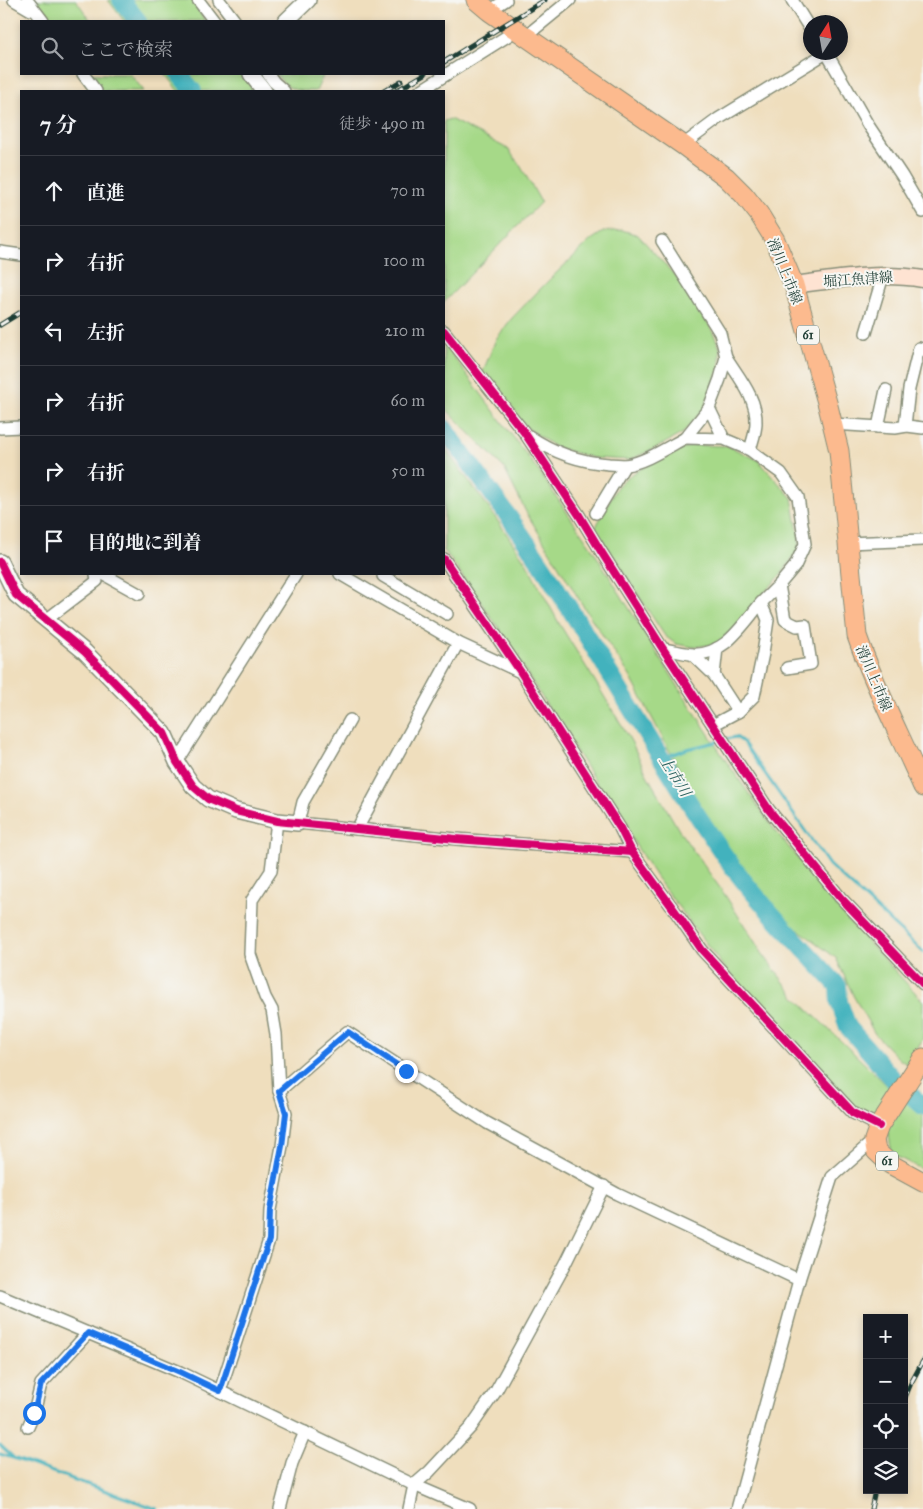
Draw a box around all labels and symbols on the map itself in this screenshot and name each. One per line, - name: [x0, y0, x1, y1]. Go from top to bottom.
- north arrow: [803, 15, 848, 60]
- street label: 滑川上市線: [764, 236, 806, 307]
- street label: 堀江魚津線: [823, 269, 894, 290]
- road number: 61: [797, 326, 819, 344]
- street label: 滑川上市線: [852, 643, 895, 714]
- water label: 上市川: [655, 752, 696, 802]
- route end: [395, 1060, 418, 1083]
- road number: 61: [876, 1152, 898, 1170]
- route start: [23, 1402, 46, 1425]

